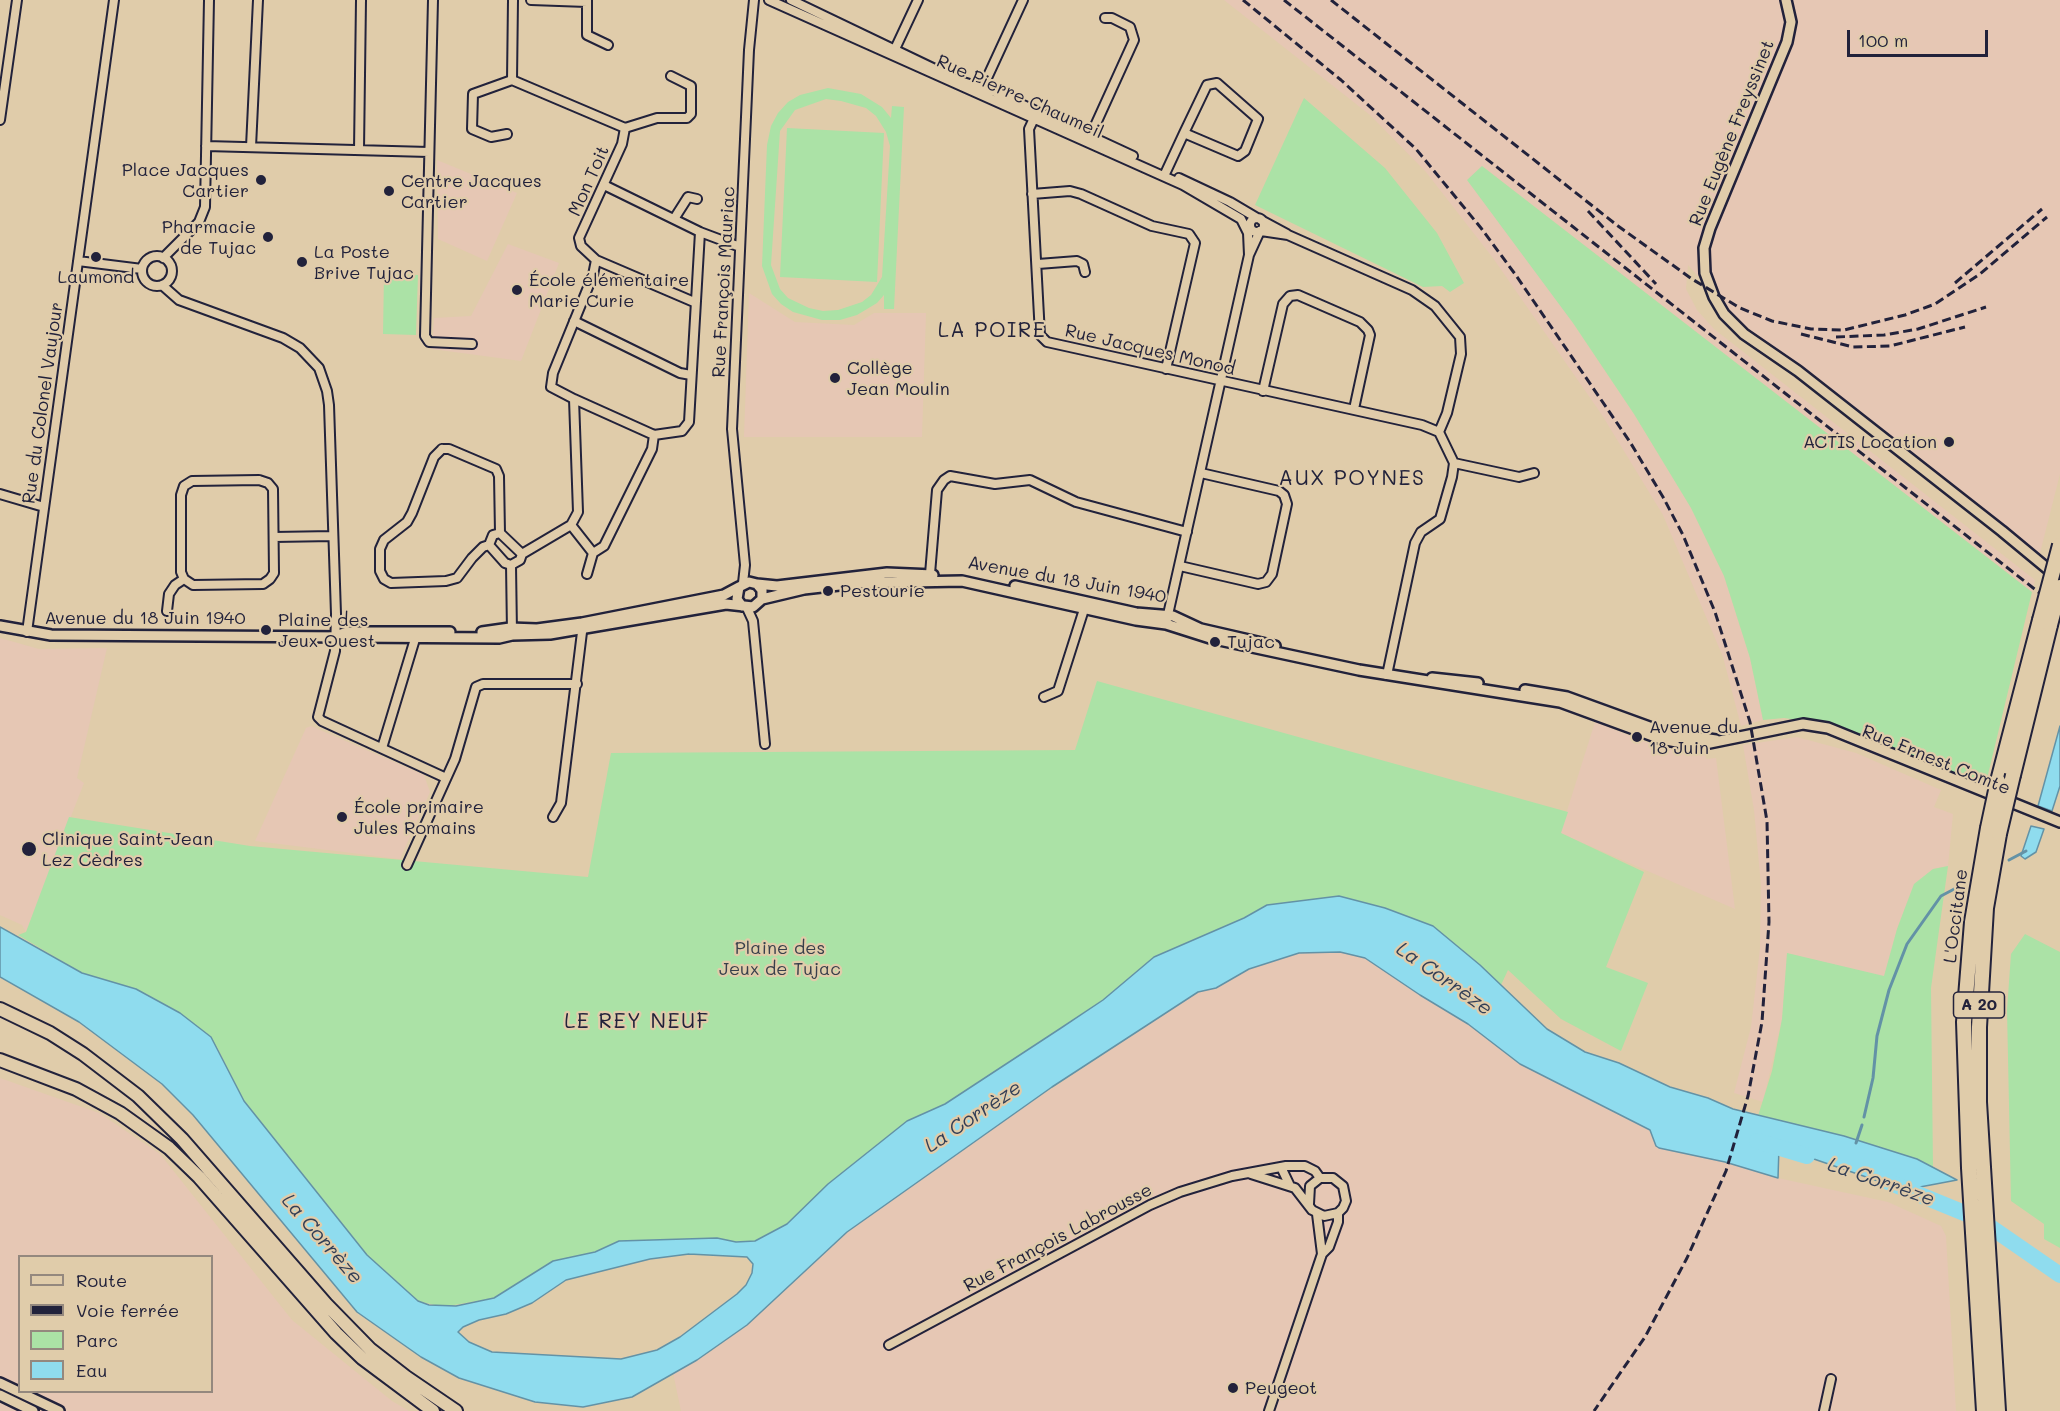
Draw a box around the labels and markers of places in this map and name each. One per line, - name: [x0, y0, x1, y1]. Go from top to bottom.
- place label: Place Jacques Cartier: [122, 159, 249, 201]
- place label: Centre Jacques Cartier: [401, 170, 542, 213]
- marker: Place Jacques Cartier: [254, 173, 268, 187]
- marker: Centre Jacques Cartier: [382, 184, 396, 198]
- place label: Pharmacie de Tujac: [162, 216, 256, 258]
- marker: Pharmacie de Tujac: [261, 230, 275, 244]
- place label: La Poste Brive Tujac: [314, 241, 414, 284]
- marker: Laumond: [89, 250, 103, 264]
- marker: La Poste Brive Tujac: [295, 255, 309, 269]
- place label: Laumond: [58, 266, 134, 288]
- place label: École élémentaire Marie Curie: [529, 269, 689, 312]
- marker: École élémentaire Marie Curie: [510, 283, 524, 297]
- place label: Collège Jean Moulin: [847, 357, 950, 400]
- marker: Collège Jean Moulin: [828, 371, 842, 385]
- place label: ACTIS Location: [1803, 431, 1937, 453]
- marker: ACTIS Location: [1942, 435, 1956, 449]
- place label: Pestourie: [840, 580, 925, 602]
- marker: Pestourie: [821, 584, 835, 598]
- place label: Plaine des Jeux Ouest: [278, 609, 376, 652]
- marker: Plaine des Jeux Ouest: [259, 623, 273, 637]
- place label: Tujac: [1227, 631, 1275, 653]
- marker: Tujac: [1208, 635, 1222, 649]
- place label: Avenue du 18 Juin: [1649, 716, 1738, 758]
- marker: Avenue du 18 Juin: [1630, 730, 1644, 744]
- place label: École primaire Jules Romains: [354, 796, 484, 838]
- marker: École primaire Jules Romains: [335, 810, 349, 824]
- place label: Clinique Saint-Jean Lez Cèdres: [42, 828, 213, 870]
- marker: Clinique Saint-Jean Lez Cèdres: [20, 840, 38, 858]
- place label: Peugeot: [1245, 1377, 1317, 1399]
- marker: Peugeot: [1226, 1381, 1240, 1395]

